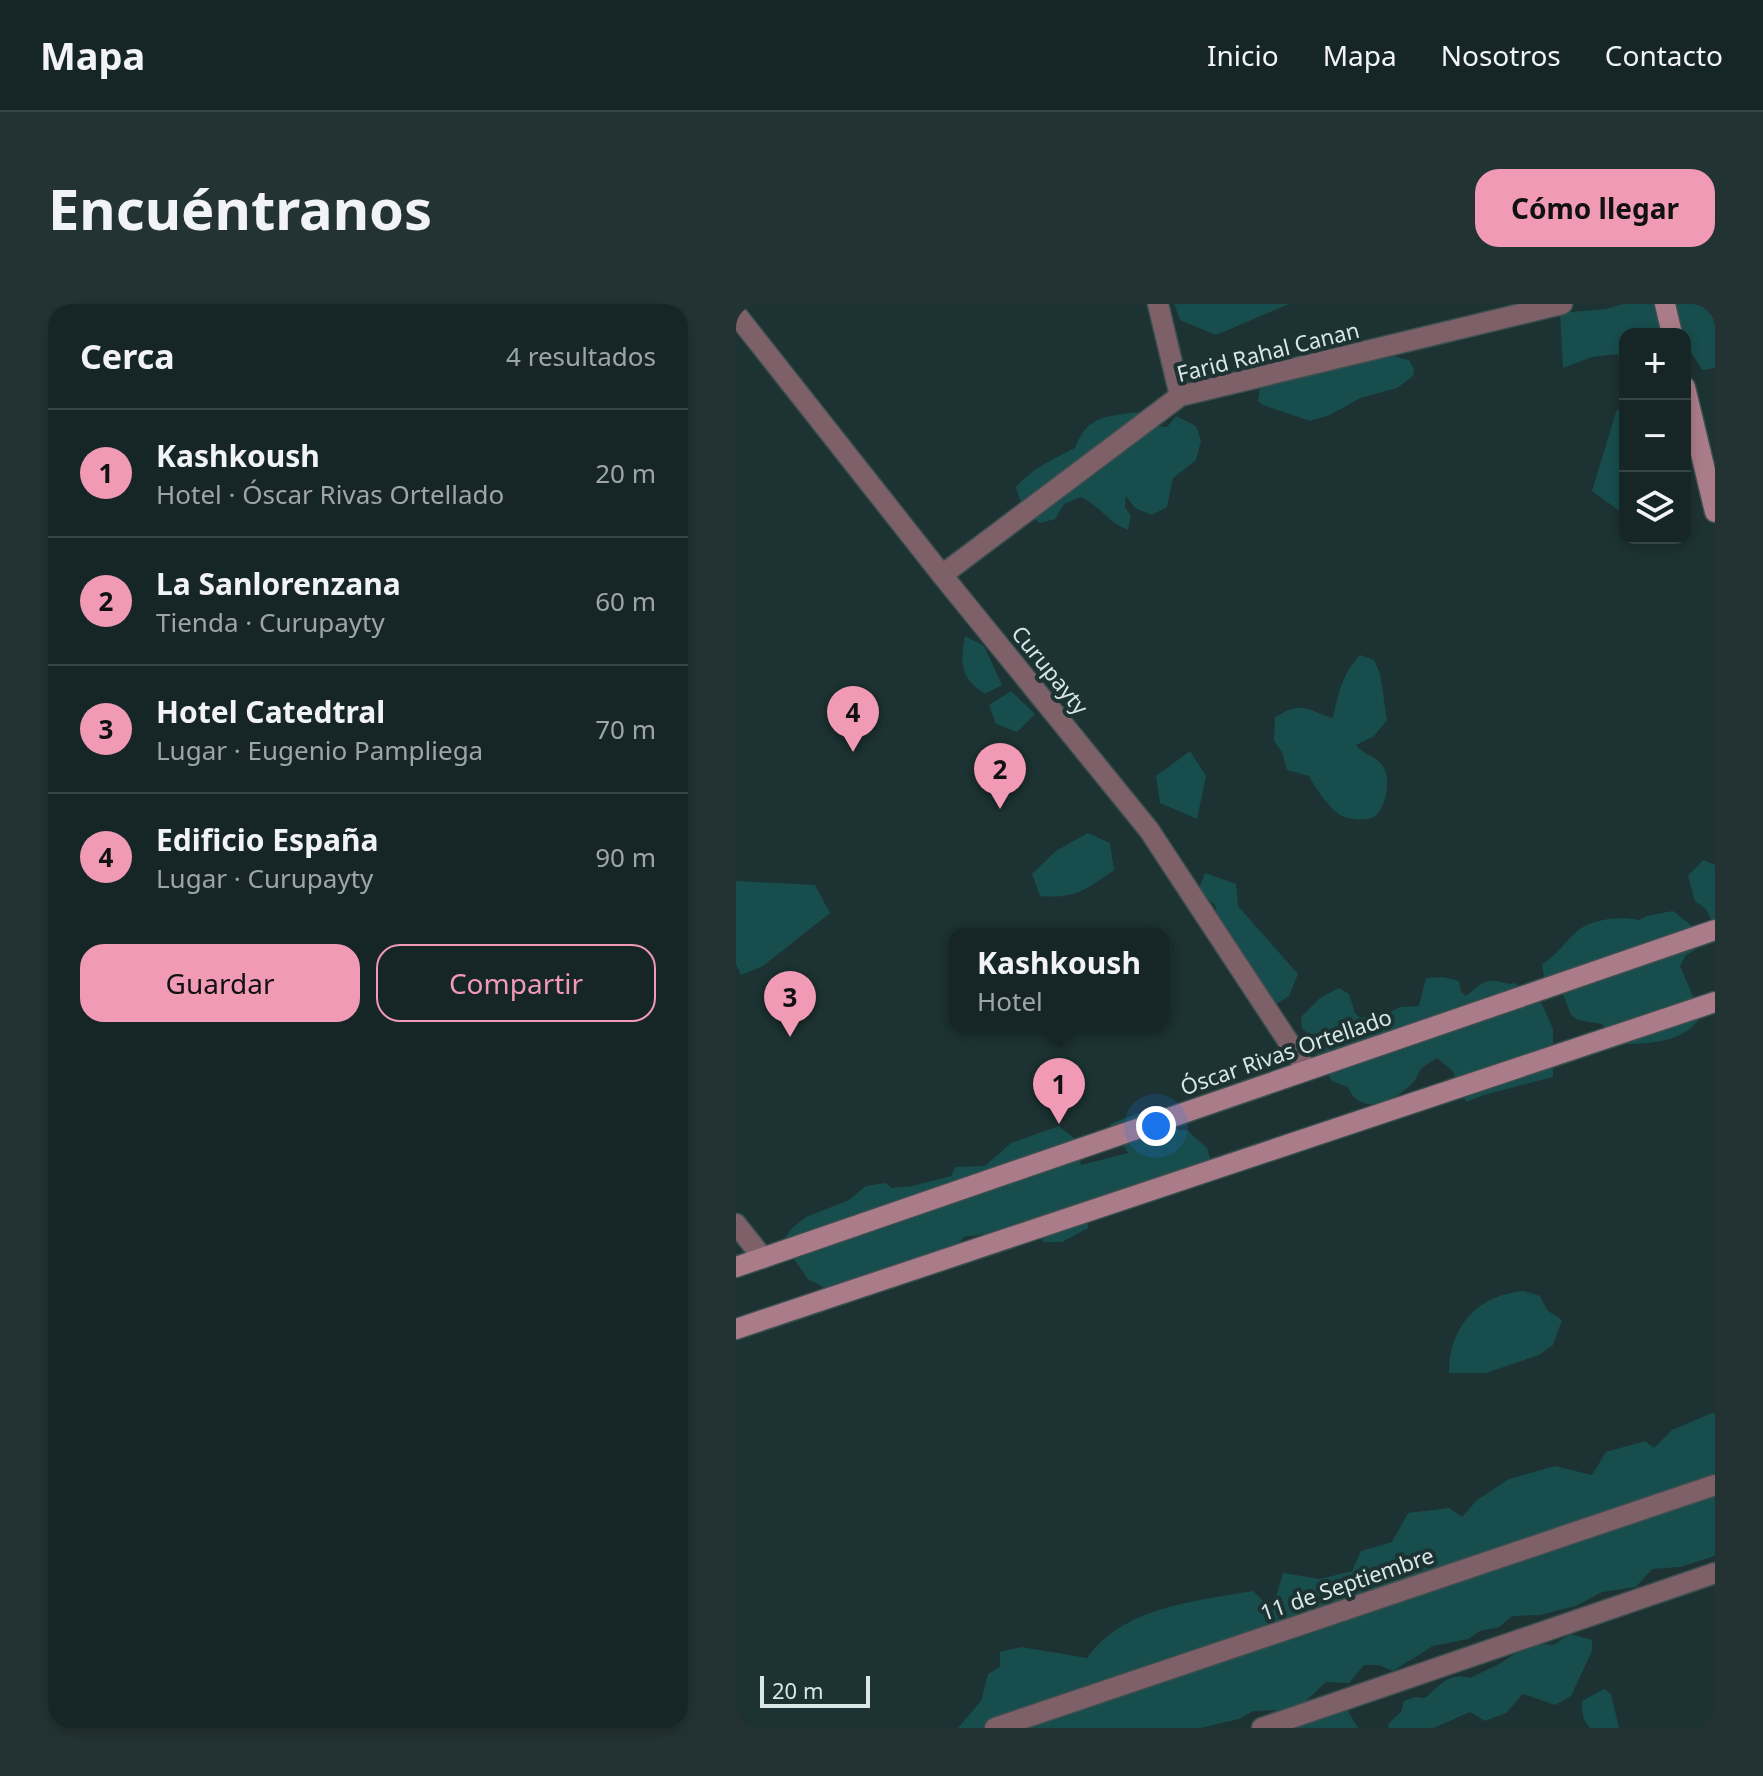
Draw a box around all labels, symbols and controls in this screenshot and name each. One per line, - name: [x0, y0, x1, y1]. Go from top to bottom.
- text: Mapa: [40, 29, 145, 81]
- text: Inicio: [1207, 36, 1279, 74]
- text: Mapa: [1323, 36, 1397, 74]
- text: Nosotros: [1441, 36, 1561, 74]
- text: Contacto: [1605, 36, 1723, 74]
- button: Cómo llegar: [1475, 169, 1715, 247]
- text: Encuéntranos: [48, 170, 432, 246]
- street label: Farid Rahal Canan: [1173, 314, 1362, 388]
- map controls: [1619, 328, 1691, 544]
- button: +: [1619, 328, 1691, 400]
- text: Cerca: [80, 333, 175, 379]
- text: 4 resultados: [506, 338, 656, 374]
- button: −: [1619, 400, 1691, 472]
- text: Kashkoush: [156, 435, 320, 476]
- text: 1: [99, 455, 113, 491]
- text: 20 m: [595, 455, 656, 491]
- button: layers: [1619, 472, 1691, 544]
- text: Hotel · Óscar Rivas Ortellado: [156, 476, 504, 512]
- text: La Sanlorenzana: [156, 563, 401, 604]
- text: 2: [99, 583, 113, 619]
- text: 60 m: [595, 583, 656, 619]
- text: Tienda · Curupayty: [156, 604, 385, 640]
- street label: Curupayty: [1006, 619, 1096, 721]
- pin: 4: [827, 686, 879, 752]
- text: Hotel Catedtral: [156, 691, 385, 732]
- text: 3: [99, 711, 113, 747]
- text: 70 m: [595, 711, 656, 747]
- text: Lugar · Eugenio Pampliega: [156, 732, 483, 768]
- pin: 2: [974, 743, 1026, 809]
- text: Edificio España: [156, 819, 379, 860]
- text: 4: [99, 839, 113, 875]
- text: 90 m: [595, 839, 656, 875]
- text: Lugar · Curupayty: [156, 860, 373, 896]
- popup: [949, 928, 1169, 1032]
- text: Kashkoush: [977, 942, 1141, 983]
- button: Guardar: [80, 944, 360, 1022]
- button: Compartir: [376, 944, 656, 1022]
- pin: 3: [764, 971, 816, 1037]
- text: Hotel: [977, 983, 1043, 1019]
- street label: Óscar Rivas Ortellado: [1176, 1001, 1395, 1101]
- pin: 1: [1033, 1058, 1085, 1124]
- your location: [1136, 1106, 1176, 1146]
- street label: 11 de Septiembre: [1256, 1539, 1437, 1627]
- scale bar: [760, 1672, 870, 1708]
- text: 20 m: [772, 1675, 823, 1705]

